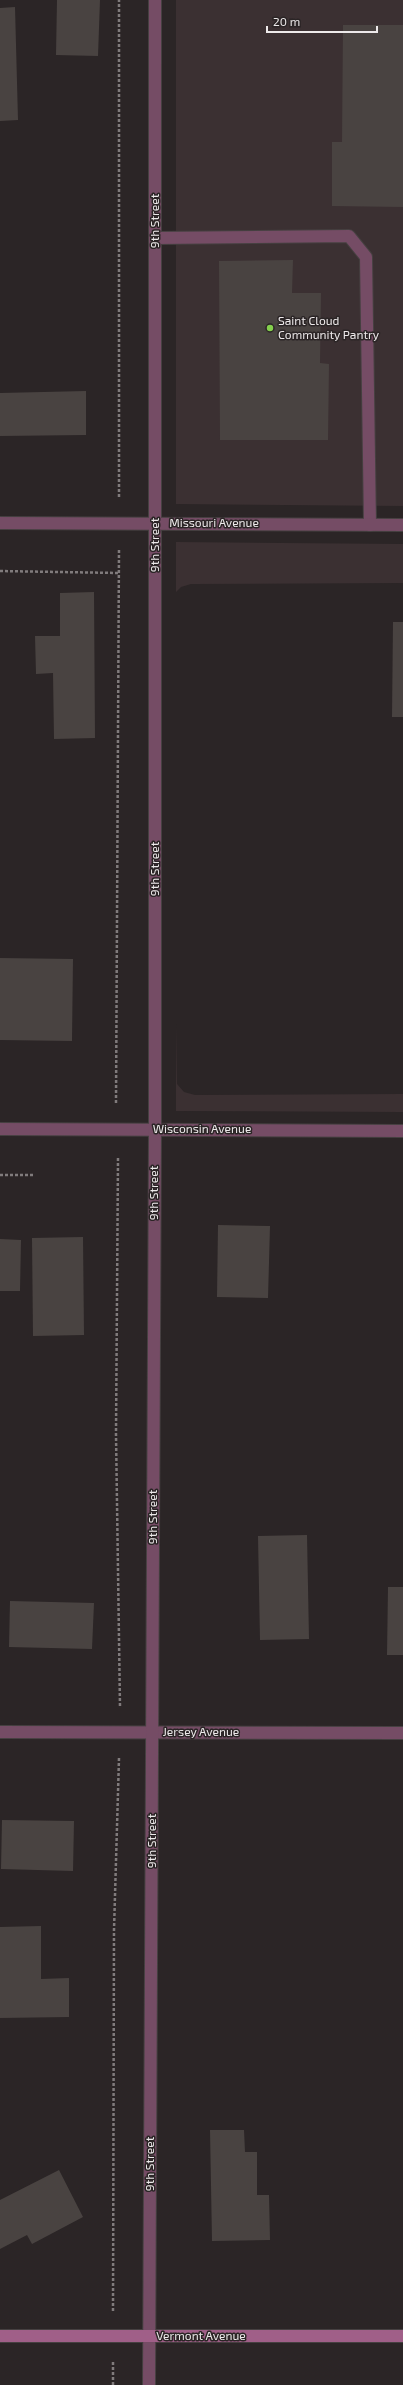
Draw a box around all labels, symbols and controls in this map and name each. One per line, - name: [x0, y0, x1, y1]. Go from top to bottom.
- scale bar: [267, 8, 377, 34]
- text: 20 m: [273, 14, 300, 28]
- street label: 9th Street: [147, 193, 161, 248]
- place label: Saint Cloud Community Pantry: [278, 313, 380, 341]
- marker: Saint Cloud Community Pantry: [265, 323, 275, 333]
- street label: Missouri Avenue: [169, 515, 259, 529]
- street label: 9th Street: [147, 517, 161, 572]
- street label: 9th Street: [147, 841, 161, 896]
- street label: Wisconsin Avenue: [153, 1121, 251, 1135]
- street label: 9th Street: [146, 1165, 160, 1220]
- street label: 9th Street: [145, 1489, 159, 1544]
- street label: Jersey Avenue: [163, 1724, 239, 1738]
- street label: 9th Street: [144, 1813, 158, 1868]
- street label: 9th Street: [142, 2136, 156, 2191]
- street label: Vermont Avenue: [156, 2328, 246, 2342]

